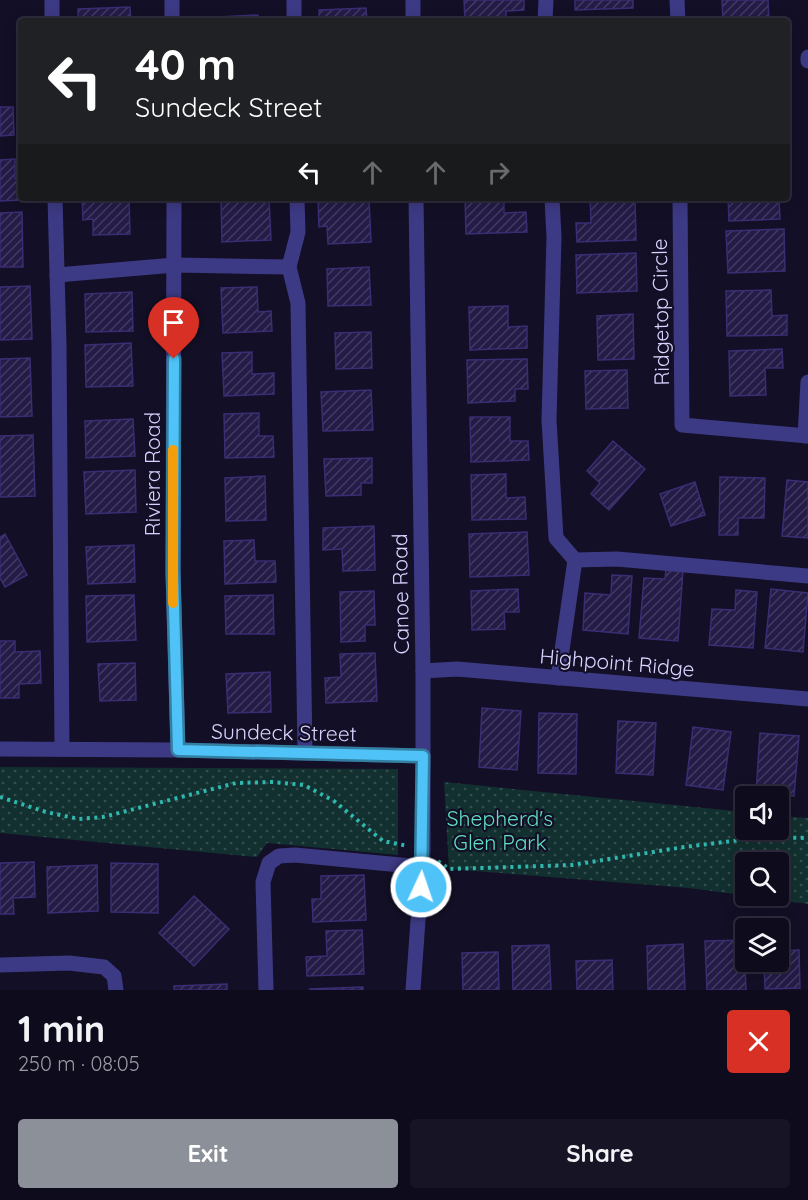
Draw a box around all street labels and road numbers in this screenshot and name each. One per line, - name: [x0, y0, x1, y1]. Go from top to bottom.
- street label: Ridgetop Circle: [646, 238, 674, 386]
- street label: Riviera Road: [139, 412, 165, 536]
- street label: Canoe Road: [386, 533, 414, 655]
- street label: Highpoint Ridge: [538, 642, 696, 682]
- street label: Sundeck Street: [211, 718, 357, 746]

